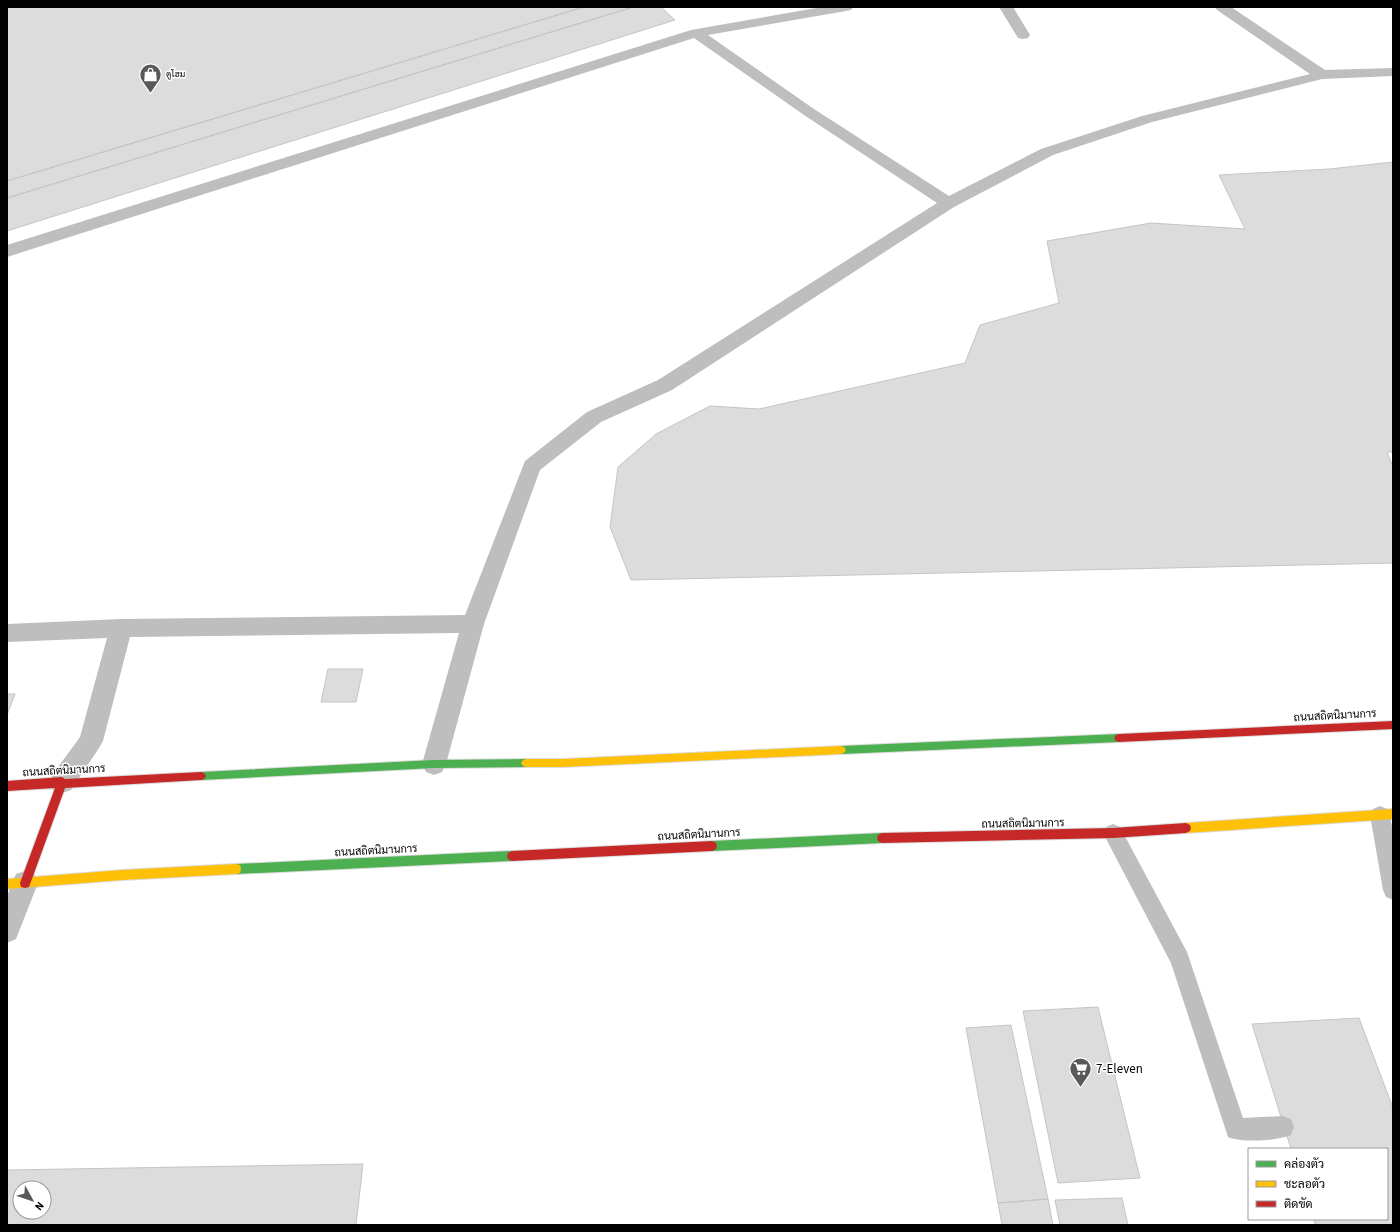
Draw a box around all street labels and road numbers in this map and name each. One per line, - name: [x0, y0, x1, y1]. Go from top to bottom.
- street label: ถนนสถิตนิมานการ: [1293, 706, 1377, 725]
- street label: ถนนสถิตนิมานการ: [22, 761, 106, 780]
- street label: ถนนสถิตนิมานการ: [981, 815, 1065, 832]
- street label: ถนนสถิตนิมานการ: [657, 825, 741, 844]
- street label: ถนนสถิตนิมานการ: [334, 841, 418, 860]

